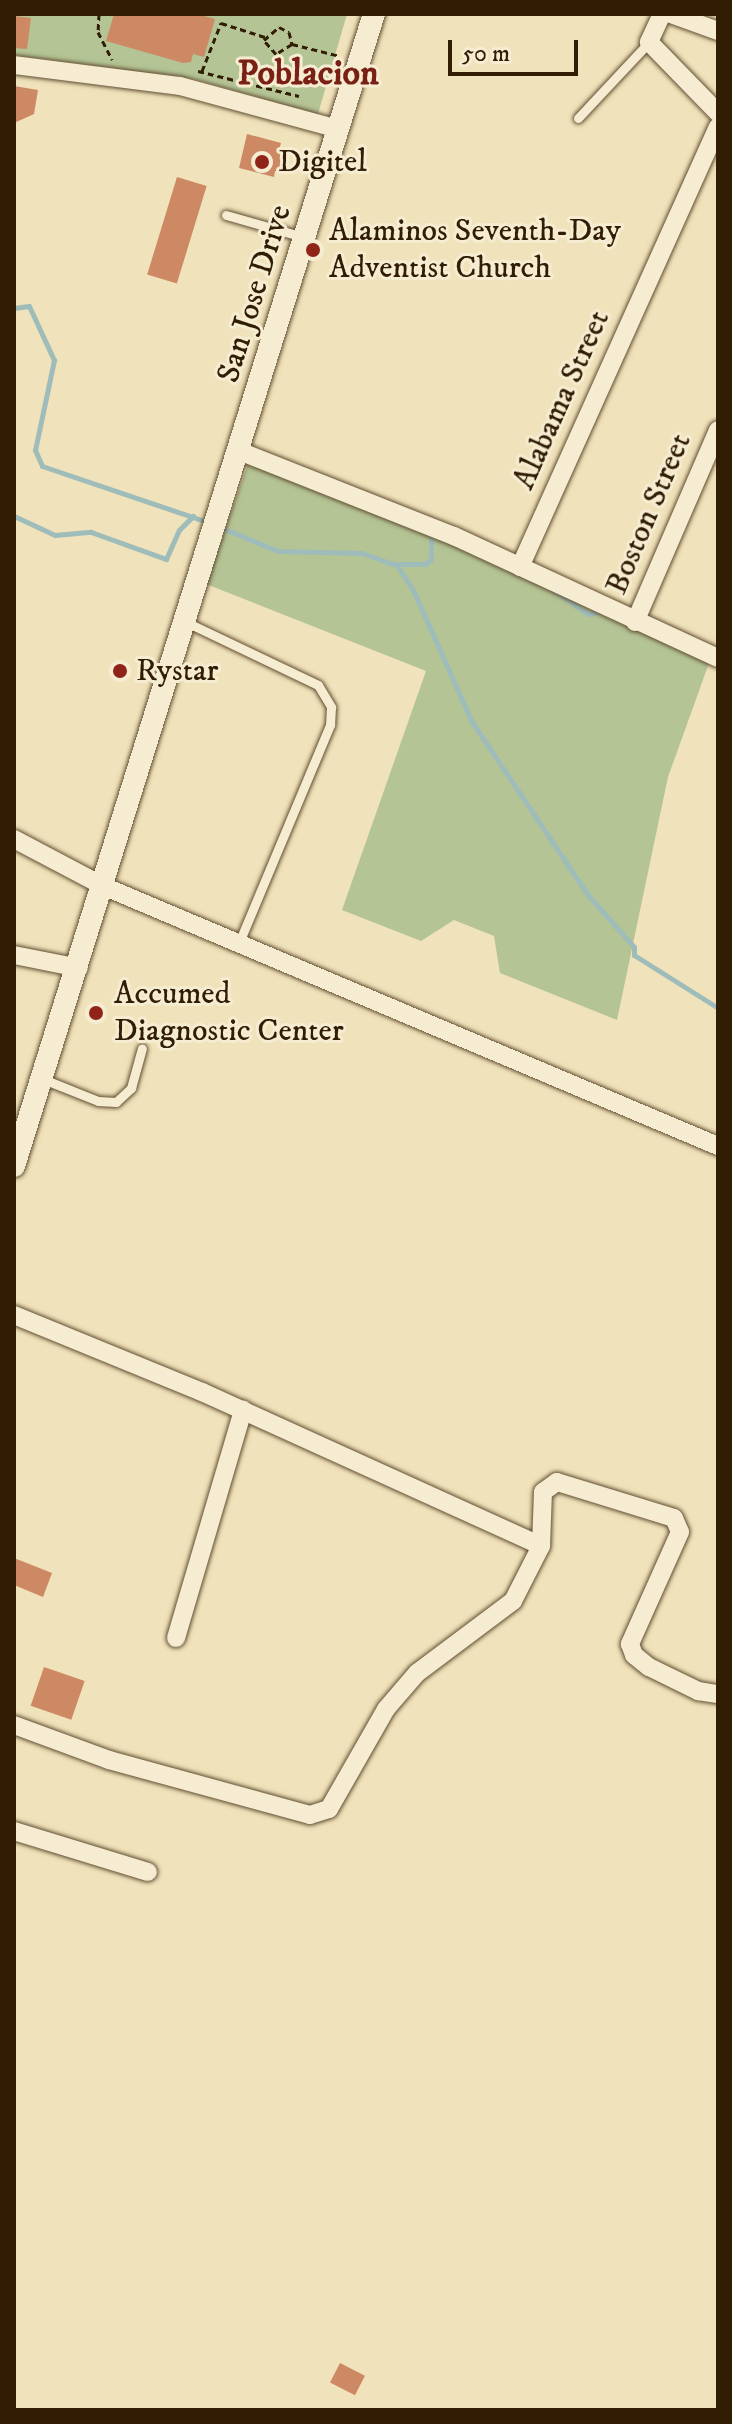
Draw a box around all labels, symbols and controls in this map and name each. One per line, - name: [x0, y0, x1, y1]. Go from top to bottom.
- scale bar: [452, 24, 582, 74]
- text: 50 m: [462, 39, 510, 69]
- district label: Poblacion: [237, 52, 379, 96]
- place label: Digitel: [278, 143, 367, 181]
- marker: Digitel: [253, 153, 271, 171]
- street label: San Jose Drive: [210, 201, 300, 387]
- place label: Alaminos Seventh-Day Adventist Church: [329, 213, 621, 288]
- marker: Alaminos Seventh-Day Adventist Church: [304, 241, 322, 259]
- street label: Alabama Street: [505, 304, 619, 496]
- street label: Boston Street: [598, 428, 700, 600]
- place label: Rystar: [136, 652, 218, 690]
- marker: Rystar: [111, 662, 129, 680]
- place label: Accumed Diagnostic Center: [114, 976, 344, 1051]
- marker: Accumed Diagnostic Center: [85, 1002, 107, 1024]

